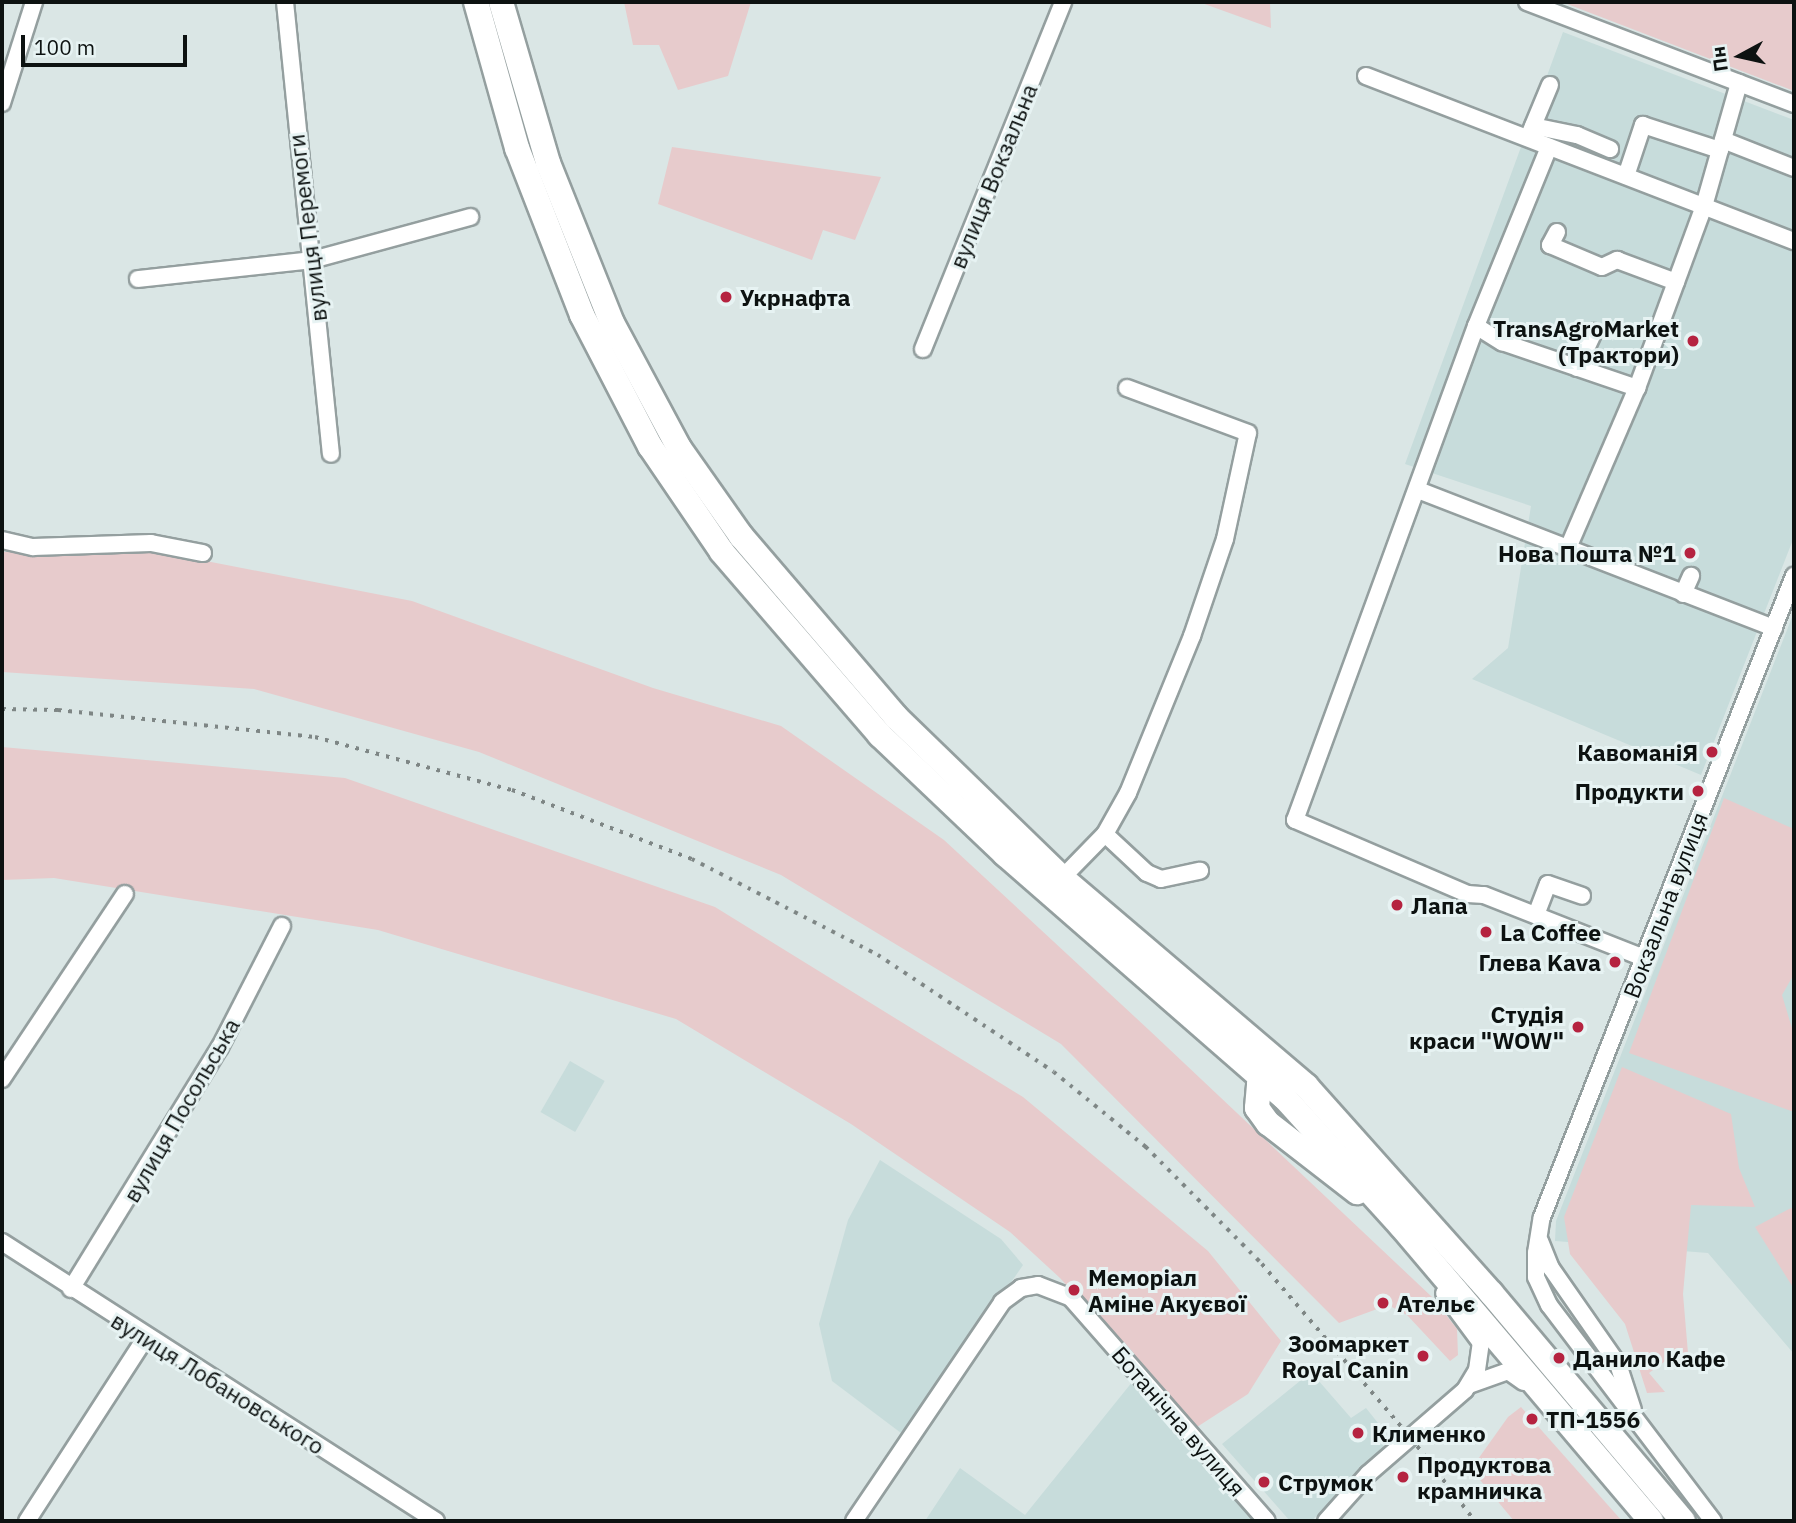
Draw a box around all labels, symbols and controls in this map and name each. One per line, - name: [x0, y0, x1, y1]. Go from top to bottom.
- scale bar: [24, 21, 191, 65]
- north arrow: [1705, 21, 1775, 91]
- text: 100 m: [34, 33, 95, 61]
- text: Пн: [1706, 45, 1733, 73]
- street label: вулиця Вокзальна: [943, 80, 1043, 272]
- street label: вулиця Перемоги: [282, 133, 332, 323]
- place label: Укрнафта: [740, 283, 851, 311]
- marker: Укрнафта: [718, 289, 734, 305]
- place label: TransAgroMarket (Трактори): [1493, 314, 1679, 368]
- marker: TransAgroMarket (Трактори): [1685, 333, 1701, 349]
- place label: Нова Пошта №1: [1498, 539, 1676, 567]
- marker: Нова Пошта №1: [1682, 545, 1698, 561]
- place label: КавоманіЯ: [1577, 738, 1698, 766]
- marker: КавоманіЯ: [1704, 744, 1720, 760]
- place label: Продукти: [1575, 777, 1684, 805]
- marker: Продукти: [1690, 783, 1706, 799]
- street label: Вокзальна вулиця: [1617, 808, 1713, 1002]
- place label: Лапа: [1411, 891, 1468, 919]
- marker: Лапа: [1389, 897, 1405, 913]
- place label: La Coffee: [1500, 918, 1601, 946]
- marker: La Coffee: [1478, 924, 1494, 940]
- place label: Глева Kava: [1478, 948, 1601, 976]
- marker: Глева Kava: [1607, 954, 1623, 970]
- place label: Студія краси "WOW": [1409, 1000, 1564, 1054]
- street label: вулиця Посольська: [117, 1013, 245, 1207]
- marker: Студія краси "WOW": [1570, 1019, 1586, 1035]
- place label: Меморіал Аміне Акуєвої: [1088, 1263, 1246, 1317]
- marker: Меморіал Аміне Акуєвої: [1066, 1282, 1082, 1298]
- place label: Ательє: [1397, 1289, 1475, 1317]
- marker: Ательє: [1375, 1295, 1391, 1311]
- street label: вулиця Лобановського: [106, 1306, 330, 1460]
- place label: Зоомаркет Royal Canin: [1282, 1329, 1409, 1383]
- street label: Ботанічна вулиця: [1106, 1341, 1252, 1501]
- place label: Данило Кафе: [1573, 1344, 1726, 1372]
- marker: Зоомаркет Royal Canin: [1415, 1348, 1431, 1364]
- marker: Данило Кафе: [1551, 1350, 1567, 1366]
- place label: ТП-1556: [1546, 1405, 1640, 1433]
- marker: ТП-1556: [1524, 1411, 1540, 1427]
- place label: Клименко: [1372, 1419, 1486, 1447]
- marker: Клименко: [1350, 1425, 1366, 1441]
- place label: Продуктова крамничка: [1417, 1450, 1551, 1504]
- place label: Струмок: [1278, 1468, 1374, 1496]
- marker: Продуктова крамничка: [1395, 1469, 1411, 1485]
- marker: Струмок: [1256, 1474, 1272, 1490]

